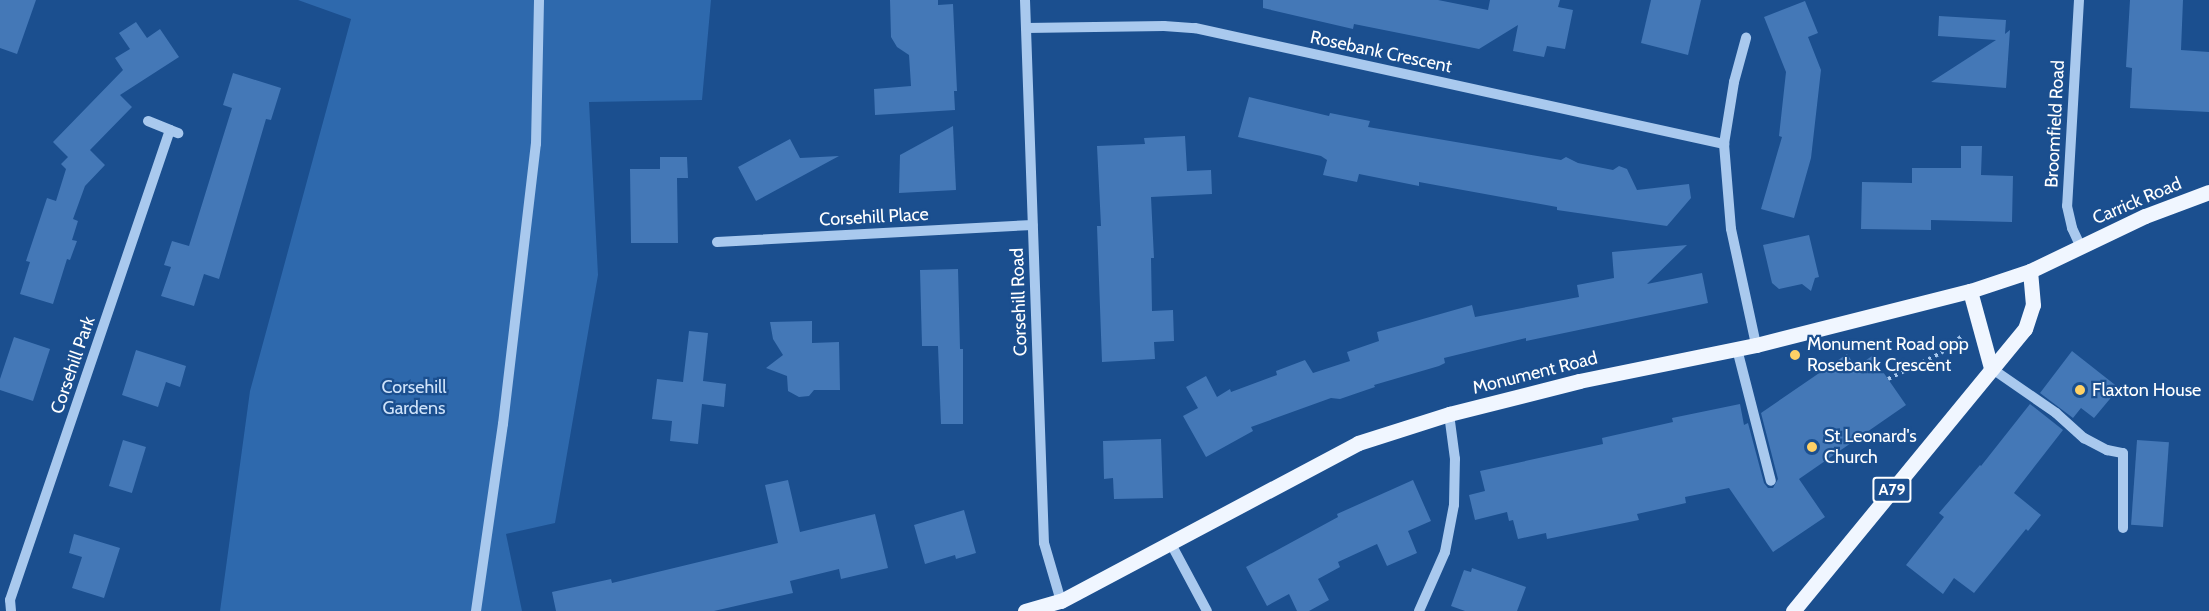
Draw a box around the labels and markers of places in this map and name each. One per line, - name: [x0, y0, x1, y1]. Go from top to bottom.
- place label: Monument Road opp Rosebank Crescent: [1807, 334, 1969, 376]
- marker: Monument Road opp Rosebank Crescent: [1788, 348, 1802, 362]
- place label: Flaxton House: [2092, 379, 2201, 401]
- marker: Flaxton House: [2073, 383, 2087, 397]
- place label: St Leonard's Church: [1824, 426, 1917, 468]
- marker: St Leonard's Church: [1805, 440, 1819, 454]

